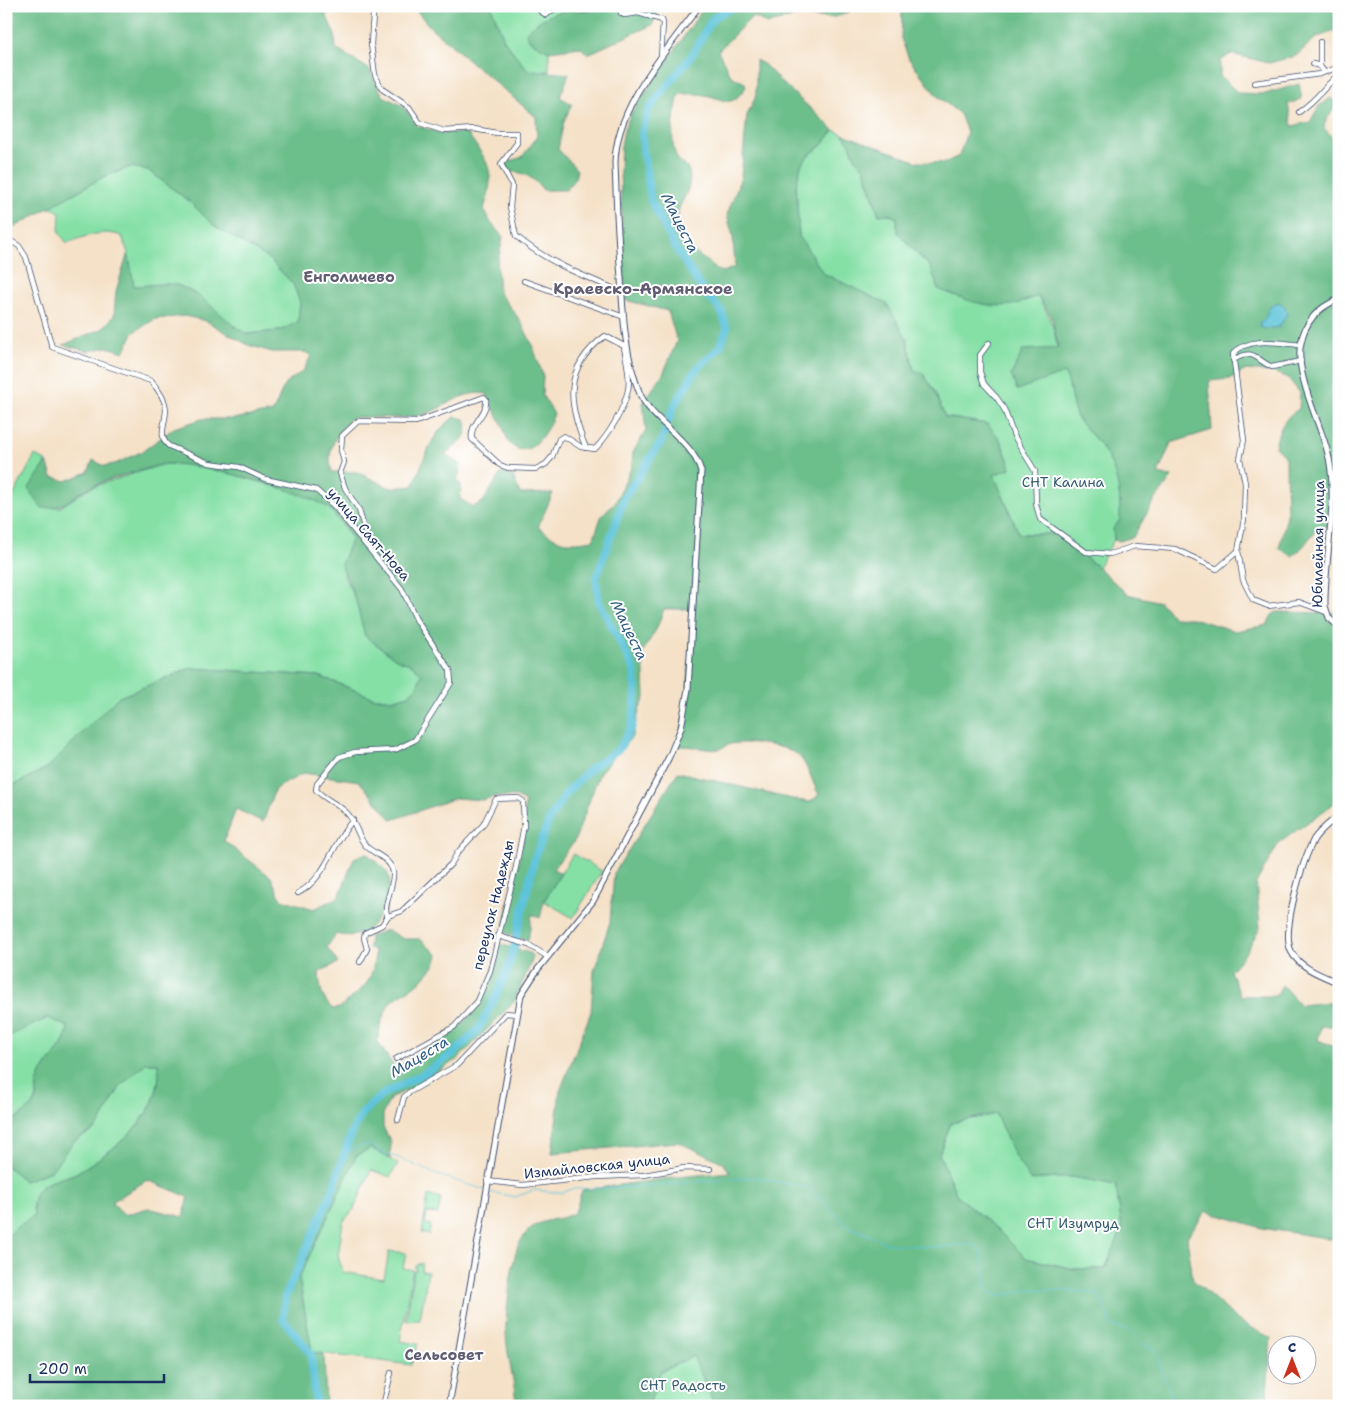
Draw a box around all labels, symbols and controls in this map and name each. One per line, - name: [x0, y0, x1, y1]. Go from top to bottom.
- water label: Мацеста: [656, 189, 704, 257]
- district label: Енголичево: [303, 267, 395, 287]
- district label: Краевско-Армянское: [553, 278, 733, 299]
- park label: СНТ Калина: [1022, 473, 1105, 491]
- street label: Юбилейная улица: [1308, 480, 1328, 608]
- street label: улица Саят-Нова: [323, 483, 415, 585]
- water label: Мацеста: [606, 596, 652, 664]
- street label: переулок Надежды: [468, 838, 518, 972]
- water label: Мацеста: [386, 1032, 452, 1082]
- street label: Измайловская улица: [523, 1149, 671, 1183]
- park label: СНТ Изумруд: [1027, 1214, 1119, 1232]
- north arrow: [1268, 1334, 1318, 1384]
- text: С: [1288, 1338, 1296, 1356]
- district label: Сельсовет: [404, 1345, 484, 1365]
- scale bar: [30, 1352, 164, 1384]
- text: 200 m: [38, 1359, 87, 1379]
- park label: СНТ Радость: [640, 1376, 726, 1394]

